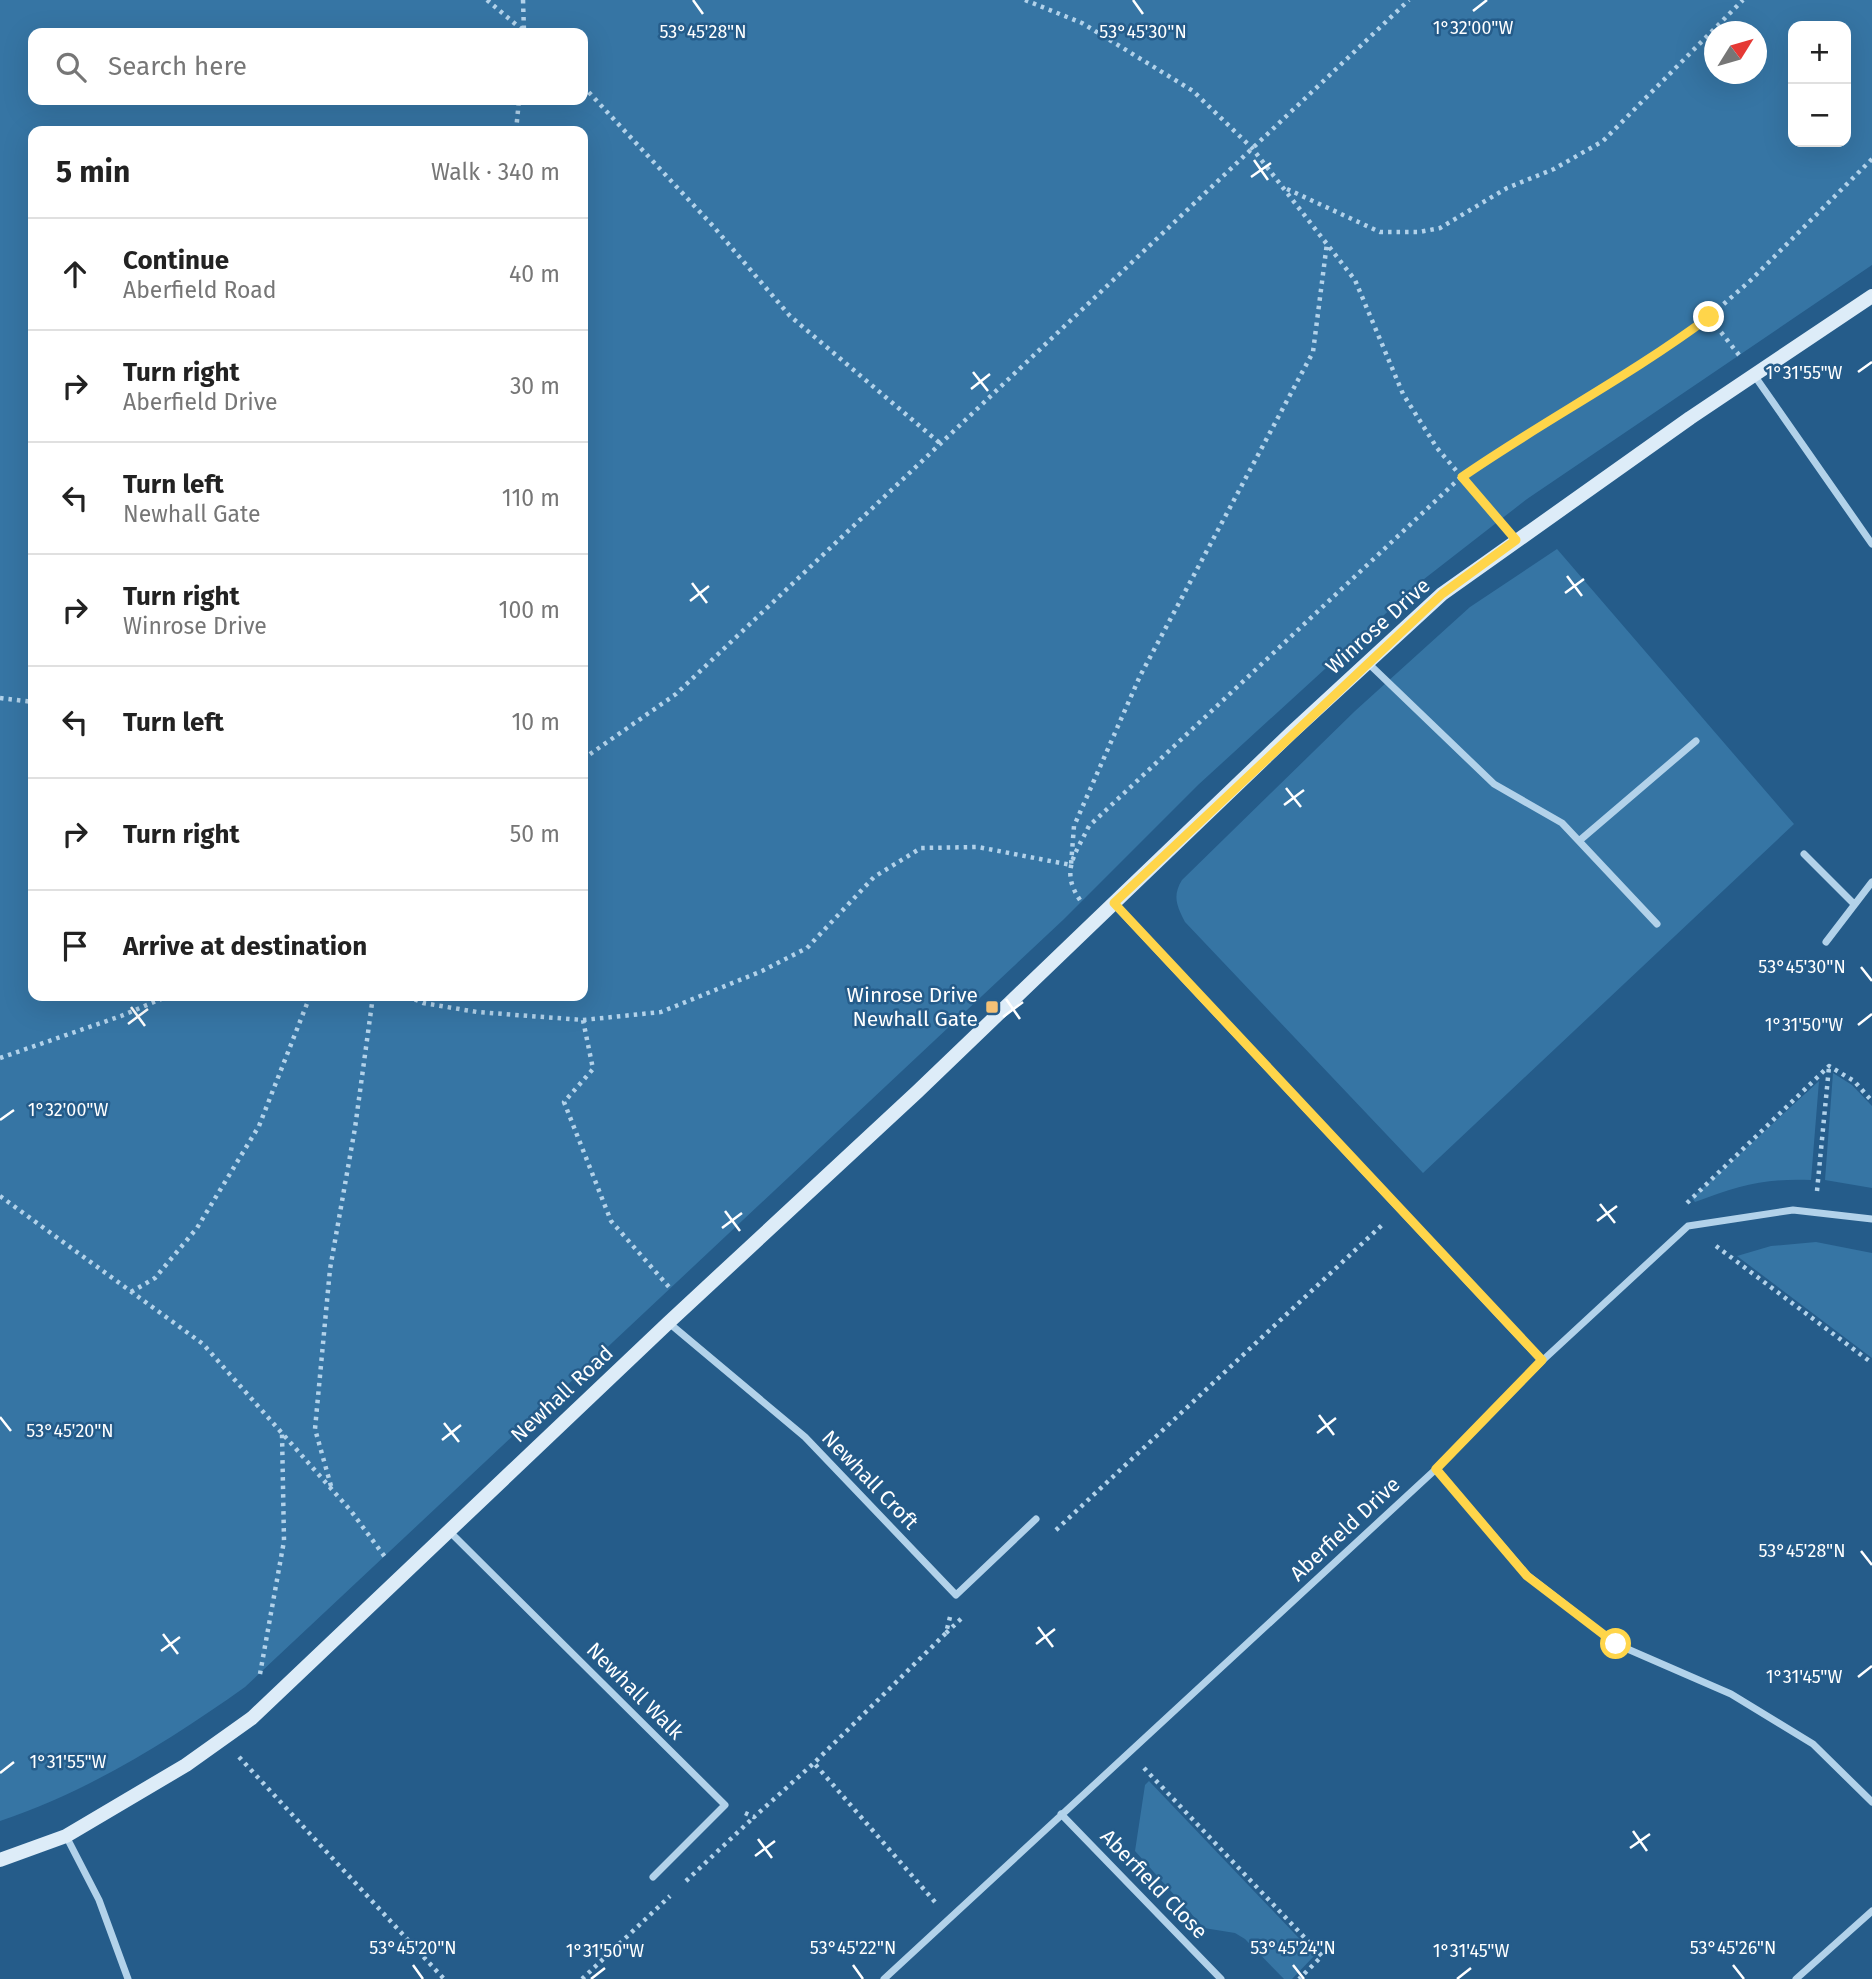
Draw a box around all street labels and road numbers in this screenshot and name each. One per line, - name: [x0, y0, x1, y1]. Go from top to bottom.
- street label: Winrose Drive: [1320, 572, 1436, 680]
- street label: Newhall Road: [505, 1340, 619, 1448]
- street label: Newhall Croft: [816, 1425, 924, 1535]
- street label: Aberfield Drive: [1285, 1471, 1405, 1587]
- street label: Newhall Walk: [581, 1637, 689, 1745]
- street label: Aberfield Close: [1095, 1824, 1213, 1944]

